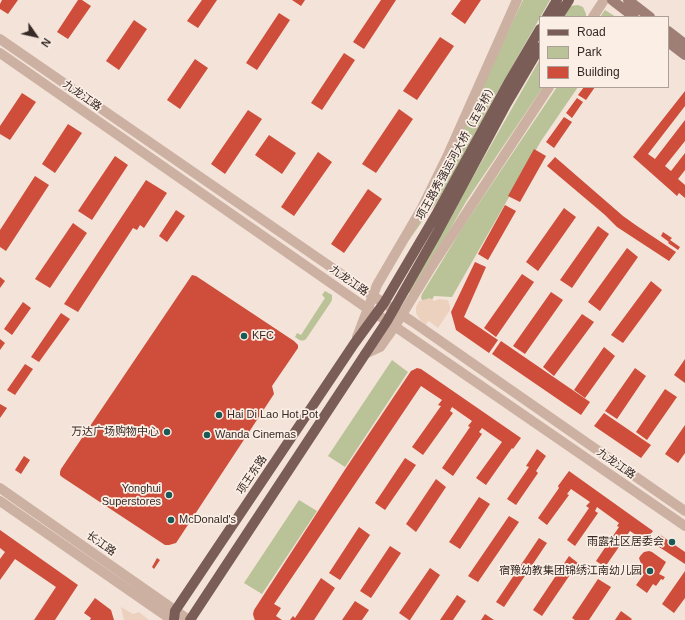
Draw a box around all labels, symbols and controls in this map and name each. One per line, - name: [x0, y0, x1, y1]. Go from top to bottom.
- north arrow: [16, 16, 56, 56]
- legend: [539, 16, 669, 88]
- text: Road: [577, 25, 606, 39]
- text: N: [39, 36, 53, 49]
- text: Park: [577, 45, 602, 59]
- text: Building: [577, 65, 620, 79]
- street label: 九龙江路: [60, 78, 104, 114]
- street label: 项王路秀强运河大桥（五号桥）: [414, 81, 500, 223]
- street label: 九龙江路: [327, 263, 371, 299]
- place label: KFC: [252, 329, 274, 343]
- marker: KFC: [239, 331, 249, 341]
- place label: Hai Di Lao Hot Pot: [227, 408, 318, 422]
- marker: Hai Di Lao Hot Pot: [214, 410, 224, 420]
- place label: 万达广场购物中心: [71, 425, 159, 439]
- marker: 万达广场购物中心: [162, 427, 172, 437]
- place label: Wanda Cinemas: [215, 428, 296, 442]
- marker: Wanda Cinemas: [202, 430, 212, 440]
- street label: 九龙江路: [594, 446, 638, 482]
- street label: 项王东路: [234, 453, 270, 497]
- place label: Yonghui Superstores: [102, 482, 161, 508]
- marker: Yonghui Superstores: [164, 490, 174, 500]
- place label: McDonald's: [179, 513, 236, 527]
- marker: McDonald's: [166, 515, 176, 525]
- street label: 长江路: [84, 529, 118, 559]
- place label: 雨露社区居委会: [587, 535, 664, 549]
- marker: 雨露社区居委会: [667, 537, 677, 547]
- place label: 宿豫幼教集团锦绣江南幼儿园: [499, 564, 642, 578]
- marker: 宿豫幼教集团锦绣江南幼儿园: [645, 566, 655, 576]

